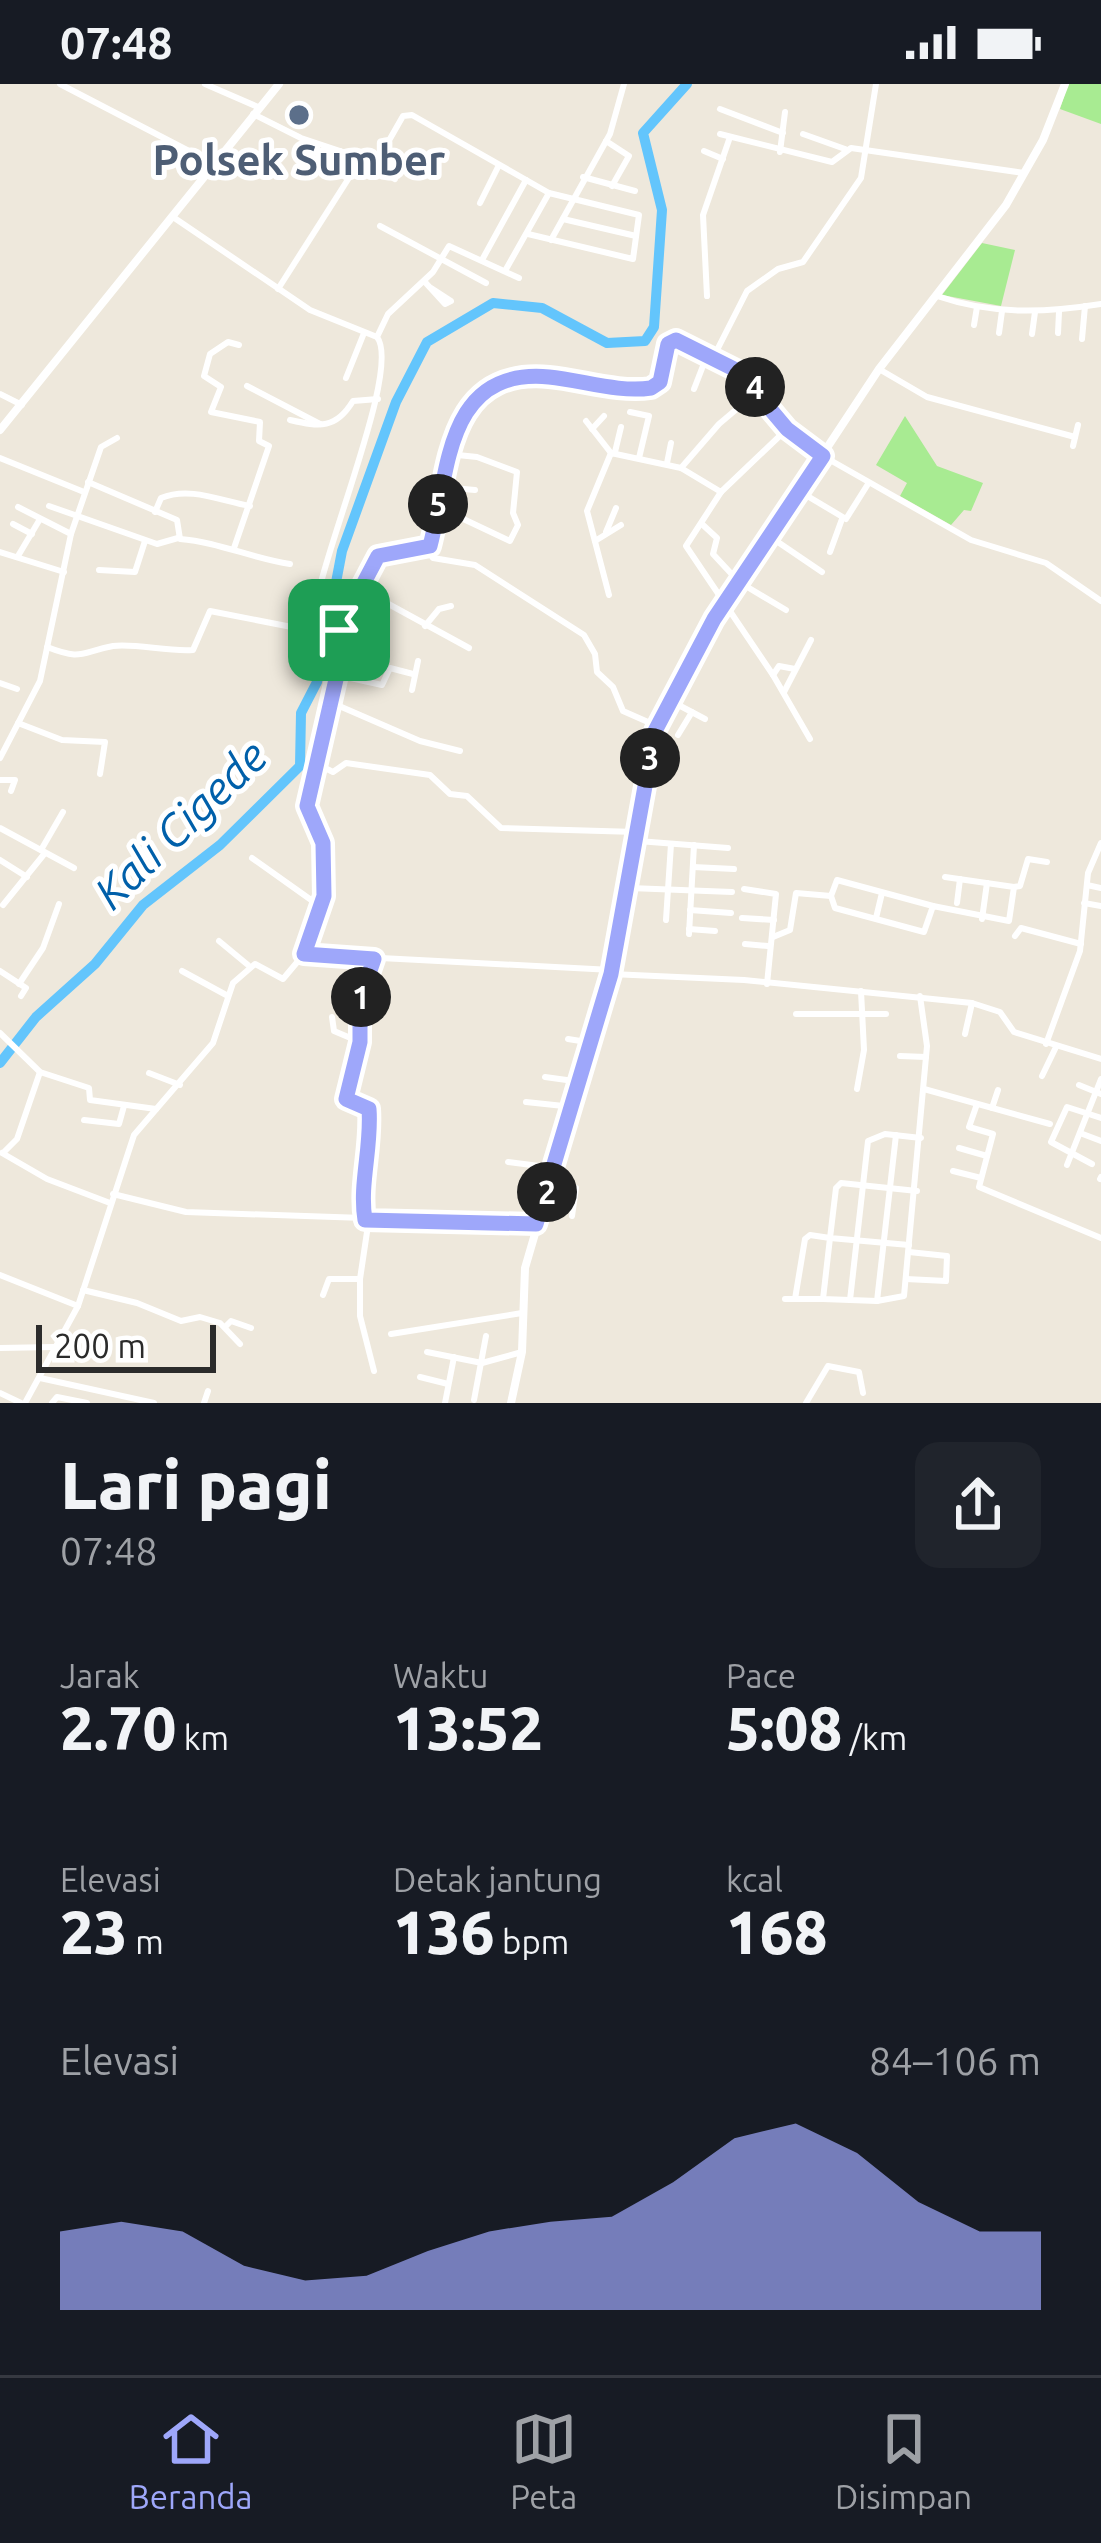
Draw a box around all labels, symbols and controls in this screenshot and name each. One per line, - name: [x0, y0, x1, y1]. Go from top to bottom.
- text: 07:48: [60, 17, 173, 68]
- marker: Polsek Sumber: [286, 102, 312, 128]
- place label: Polsek Sumber: [153, 136, 445, 183]
- pin: 4: [725, 357, 785, 417]
- text: 4: [746, 368, 764, 405]
- pin: 5: [408, 474, 468, 534]
- text: 5: [429, 485, 447, 522]
- pin: [288, 579, 390, 681]
- icon: arrive: [306, 597, 372, 663]
- pin: 3: [620, 728, 680, 788]
- water label: Kali Cigede: [84, 730, 276, 918]
- text: 3: [641, 739, 659, 776]
- pin: 1: [331, 967, 391, 1027]
- text: 1: [352, 978, 370, 1015]
- pin: 2: [517, 1162, 577, 1222]
- text: 2: [538, 1173, 556, 1210]
- scale bar: [36, 1319, 216, 1372]
- text: 200 m: [54, 1327, 146, 1364]
- button: share: [915, 1442, 1041, 1568]
- text: Lari pagi: [60, 1447, 332, 1521]
- text: 07:48: [60, 1529, 158, 1572]
- text: Jarak: [60, 1657, 139, 1694]
- text: Waktu: [393, 1657, 488, 1694]
- text: Pace: [726, 1657, 796, 1694]
- text: 2.70: [60, 1694, 176, 1761]
- text: 13:52: [393, 1694, 543, 1761]
- text: 5:08: [726, 1694, 842, 1761]
- text: km: [176, 1719, 229, 1756]
- text: /km: [842, 1719, 907, 1756]
- text: Elevasi: [60, 1861, 161, 1898]
- text: Detak jantung: [393, 1861, 602, 1898]
- text: kcal: [726, 1861, 783, 1898]
- text: 23: [60, 1898, 128, 1965]
- text: 136: [393, 1898, 495, 1965]
- text: 168: [726, 1898, 828, 1965]
- text: m: [128, 1923, 164, 1960]
- text: bpm: [495, 1923, 569, 1960]
- text: Elevasi: [60, 2039, 179, 2082]
- text: 84–106 m: [869, 2039, 1041, 2082]
- tab: Beranda: [129, 2406, 253, 2515]
- tab: Peta: [510, 2406, 577, 2515]
- tab: Disimpan: [835, 2406, 972, 2515]

